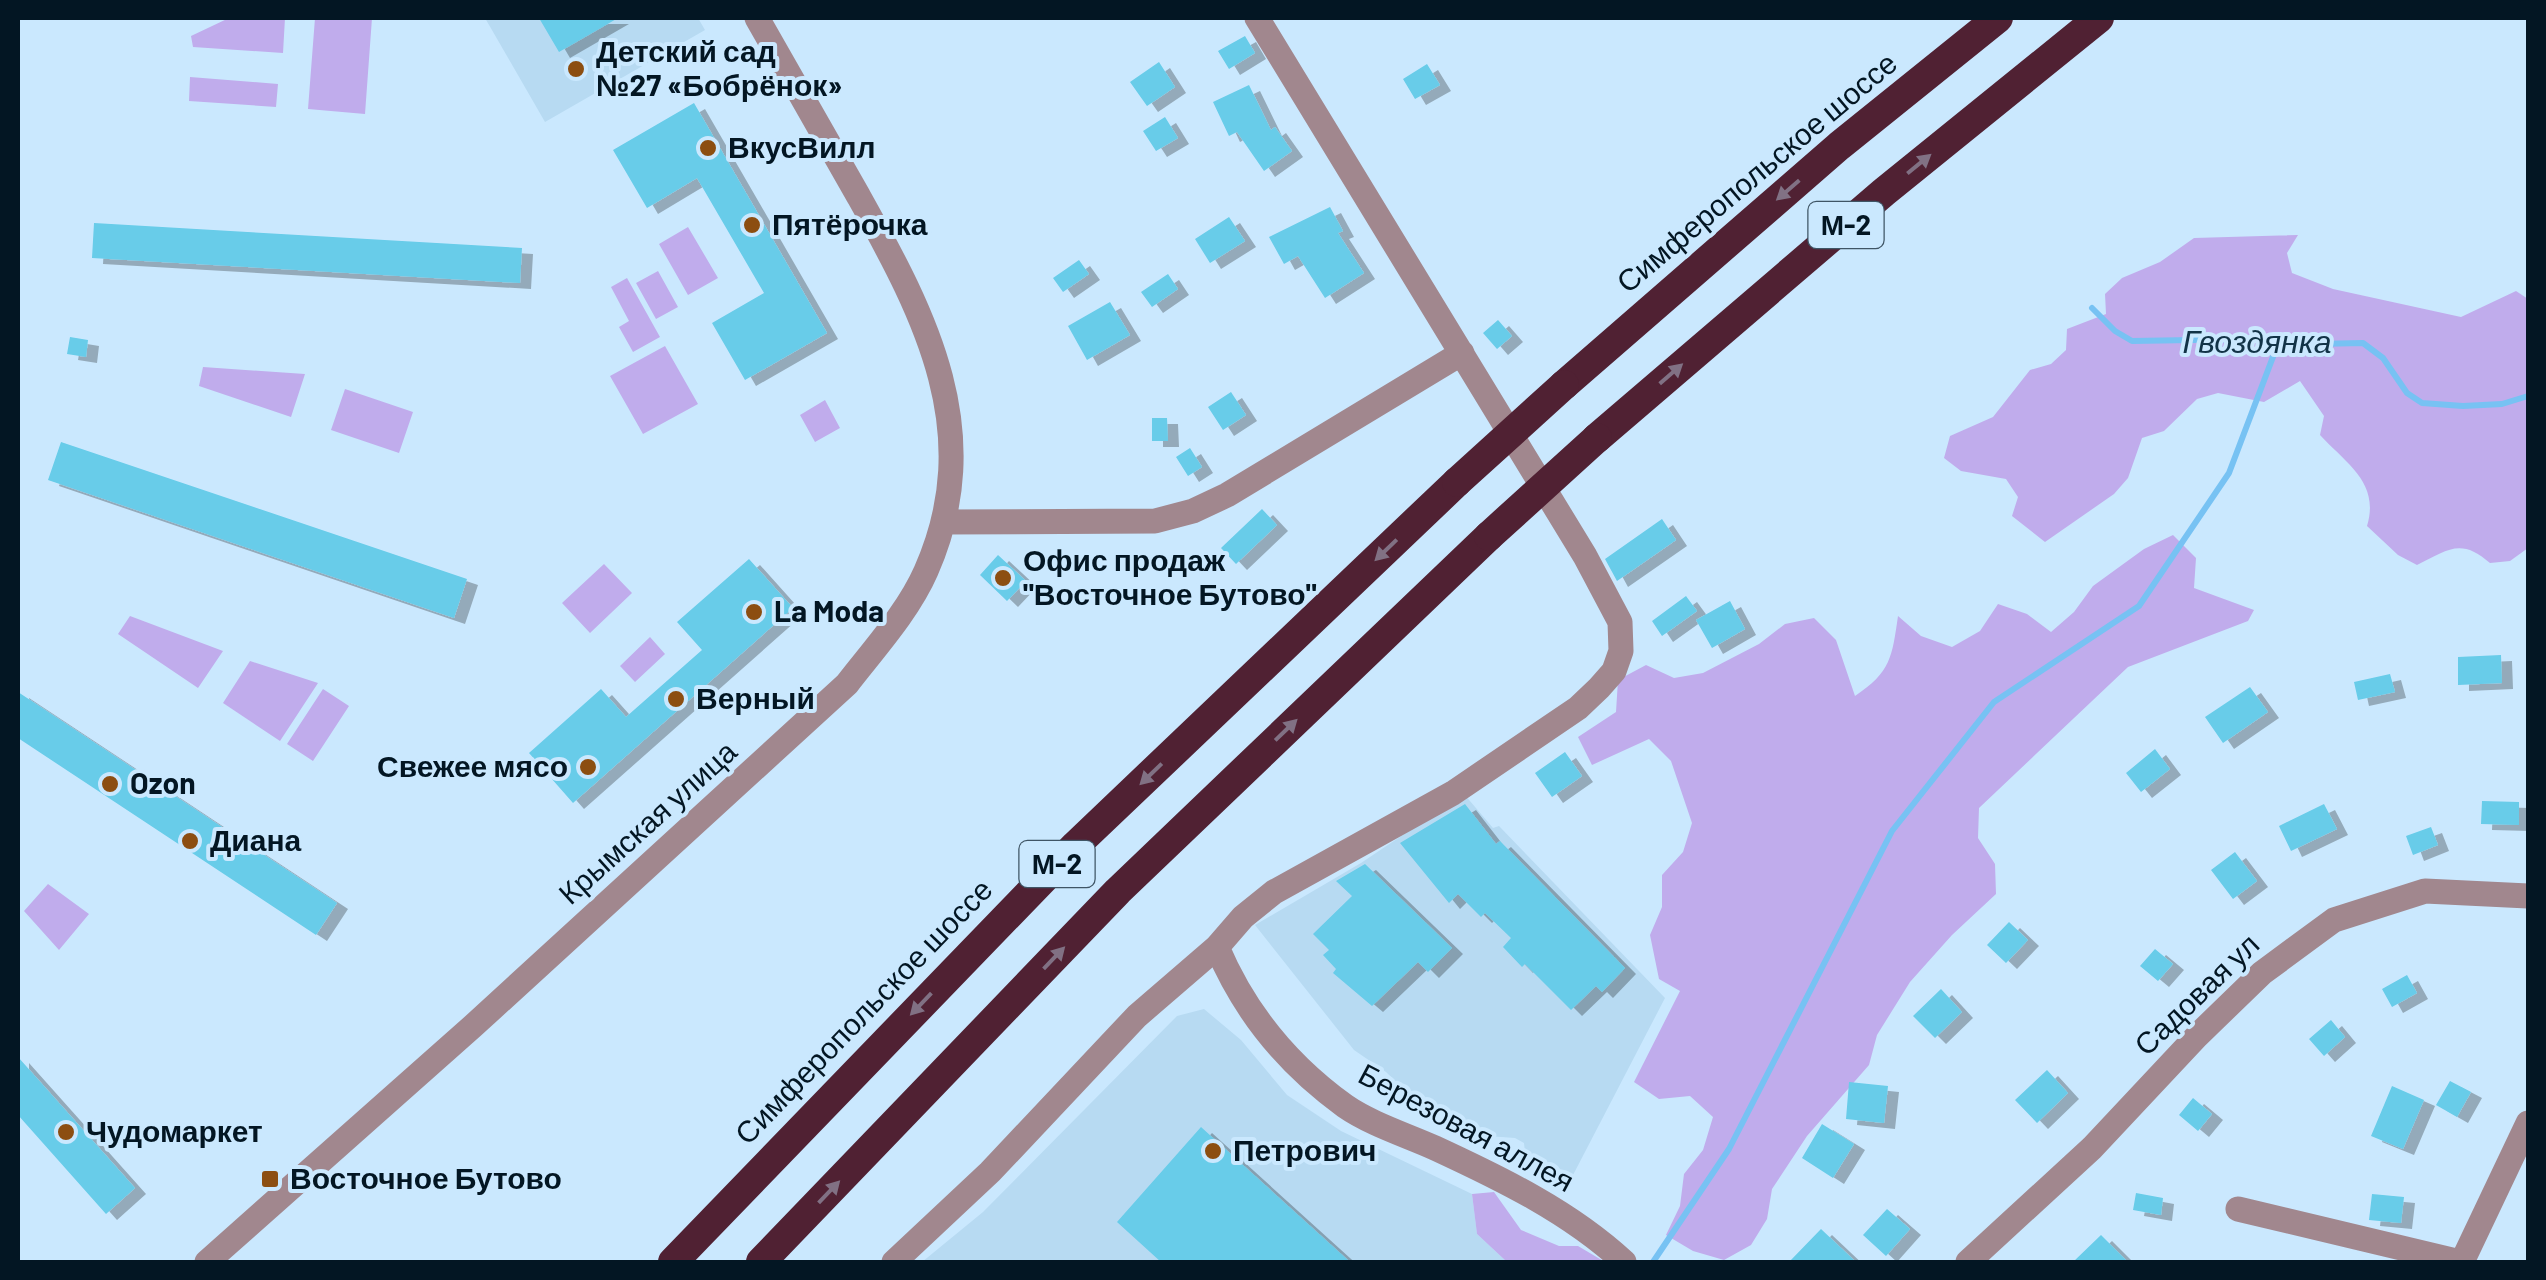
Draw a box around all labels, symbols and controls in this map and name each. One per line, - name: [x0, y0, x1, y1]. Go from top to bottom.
- place label: Детский сад №27 «Бобрёнок»: [596, 32, 843, 102]
- street label: Симферопольское шоссе: [1608, 44, 1903, 299]
- marker: Детский сад №27 «Бобрёнок»: [565, 58, 587, 80]
- place label: ВкусВилл: [728, 128, 876, 164]
- marker: ВкусВилл: [697, 137, 719, 159]
- one-way arrow: [1906, 154, 1931, 175]
- one-way arrow: [1776, 179, 1801, 201]
- road number: М-2: [1808, 202, 1884, 248]
- place label: Пятёрочка: [772, 205, 928, 241]
- marker: Пятёрочка: [741, 214, 763, 236]
- water label: Гвоздянка: [2182, 321, 2332, 359]
- one-way arrow: [1658, 364, 1683, 386]
- one-way arrow: [1374, 538, 1398, 561]
- place label: Офис продаж "Восточное Бутово": [1023, 541, 1317, 611]
- marker: Офис продаж "Восточное Бутово": [992, 567, 1014, 589]
- place label: La Moda: [774, 592, 884, 628]
- marker: La Moda: [743, 601, 765, 623]
- place label: Верный: [696, 679, 815, 715]
- marker: Верный: [665, 688, 687, 710]
- one-way arrow: [1274, 719, 1298, 742]
- street label: Крымская улица: [550, 732, 743, 911]
- place label: Свежее мясо: [377, 747, 568, 783]
- marker: Свежее мясо: [577, 756, 599, 778]
- one-way arrow: [1139, 762, 1163, 785]
- place label: Ozon: [130, 764, 196, 800]
- marker: Ozon: [99, 773, 121, 795]
- place label: Диана: [210, 821, 302, 857]
- marker: Диана: [179, 830, 201, 852]
- road number: М-2: [1020, 841, 1094, 887]
- street label: Симферопольское шоссе: [726, 871, 999, 1151]
- street label: Садовая ул: [2126, 925, 2265, 1062]
- one-way arrow: [1042, 946, 1065, 970]
- one-way arrow: [910, 991, 934, 1015]
- street label: Березовая аллея: [1353, 1054, 1581, 1198]
- place label: Чудомаркет: [86, 1112, 263, 1148]
- marker: Чудомаркет: [55, 1121, 77, 1143]
- place label: Петрович: [1233, 1131, 1377, 1167]
- marker: Петрович: [1202, 1140, 1224, 1162]
- place label: Восточное Бутово: [290, 1159, 562, 1195]
- marker: Восточное Бутово: [259, 1168, 281, 1190]
- one-way arrow: [817, 1181, 840, 1205]

